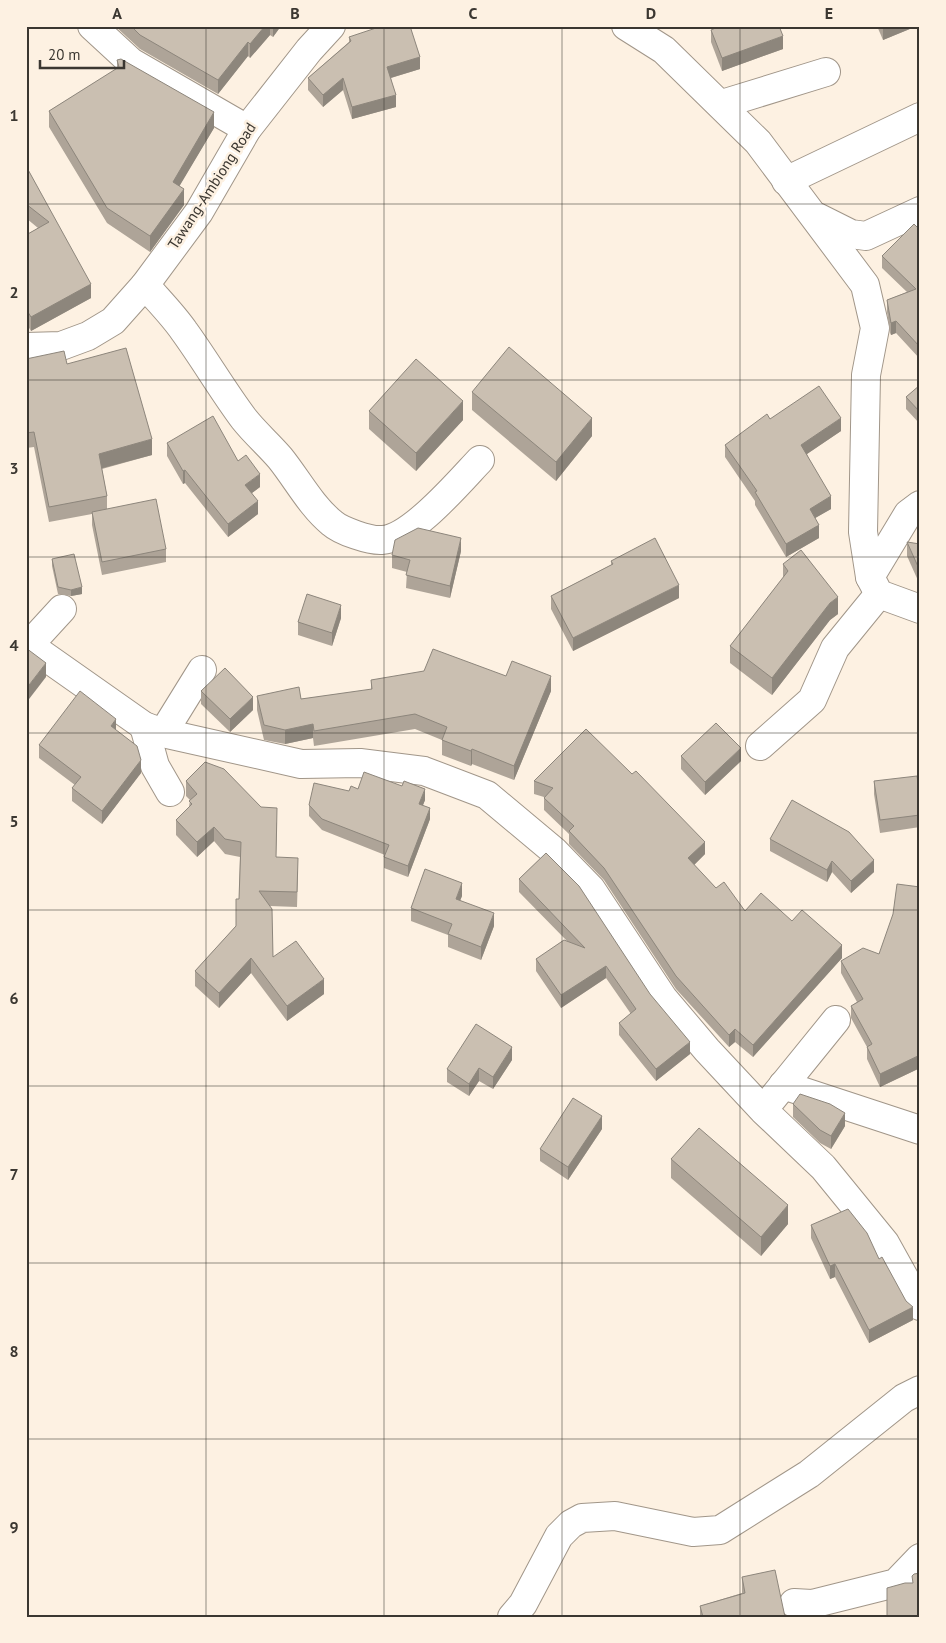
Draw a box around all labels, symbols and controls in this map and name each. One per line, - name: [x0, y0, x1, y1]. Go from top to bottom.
- text: A: [112, 3, 122, 23]
- text: B: [290, 3, 300, 23]
- text: C: [469, 3, 478, 23]
- text: D: [646, 3, 656, 23]
- text: E: [825, 3, 833, 23]
- scale bar: [40, 38, 124, 70]
- text: 20 m: [48, 45, 81, 64]
- text: 1: [9, 105, 19, 125]
- street label: Tawang-Ambiong Road: [163, 119, 260, 253]
- text: 2: [9, 282, 19, 302]
- text: 3: [9, 458, 19, 478]
- text: 4: [9, 635, 19, 655]
- text: 5: [9, 811, 19, 831]
- text: 6: [9, 988, 19, 1008]
- text: 7: [9, 1164, 19, 1184]
- text: 8: [9, 1341, 19, 1361]
- text: 9: [9, 1517, 19, 1537]

